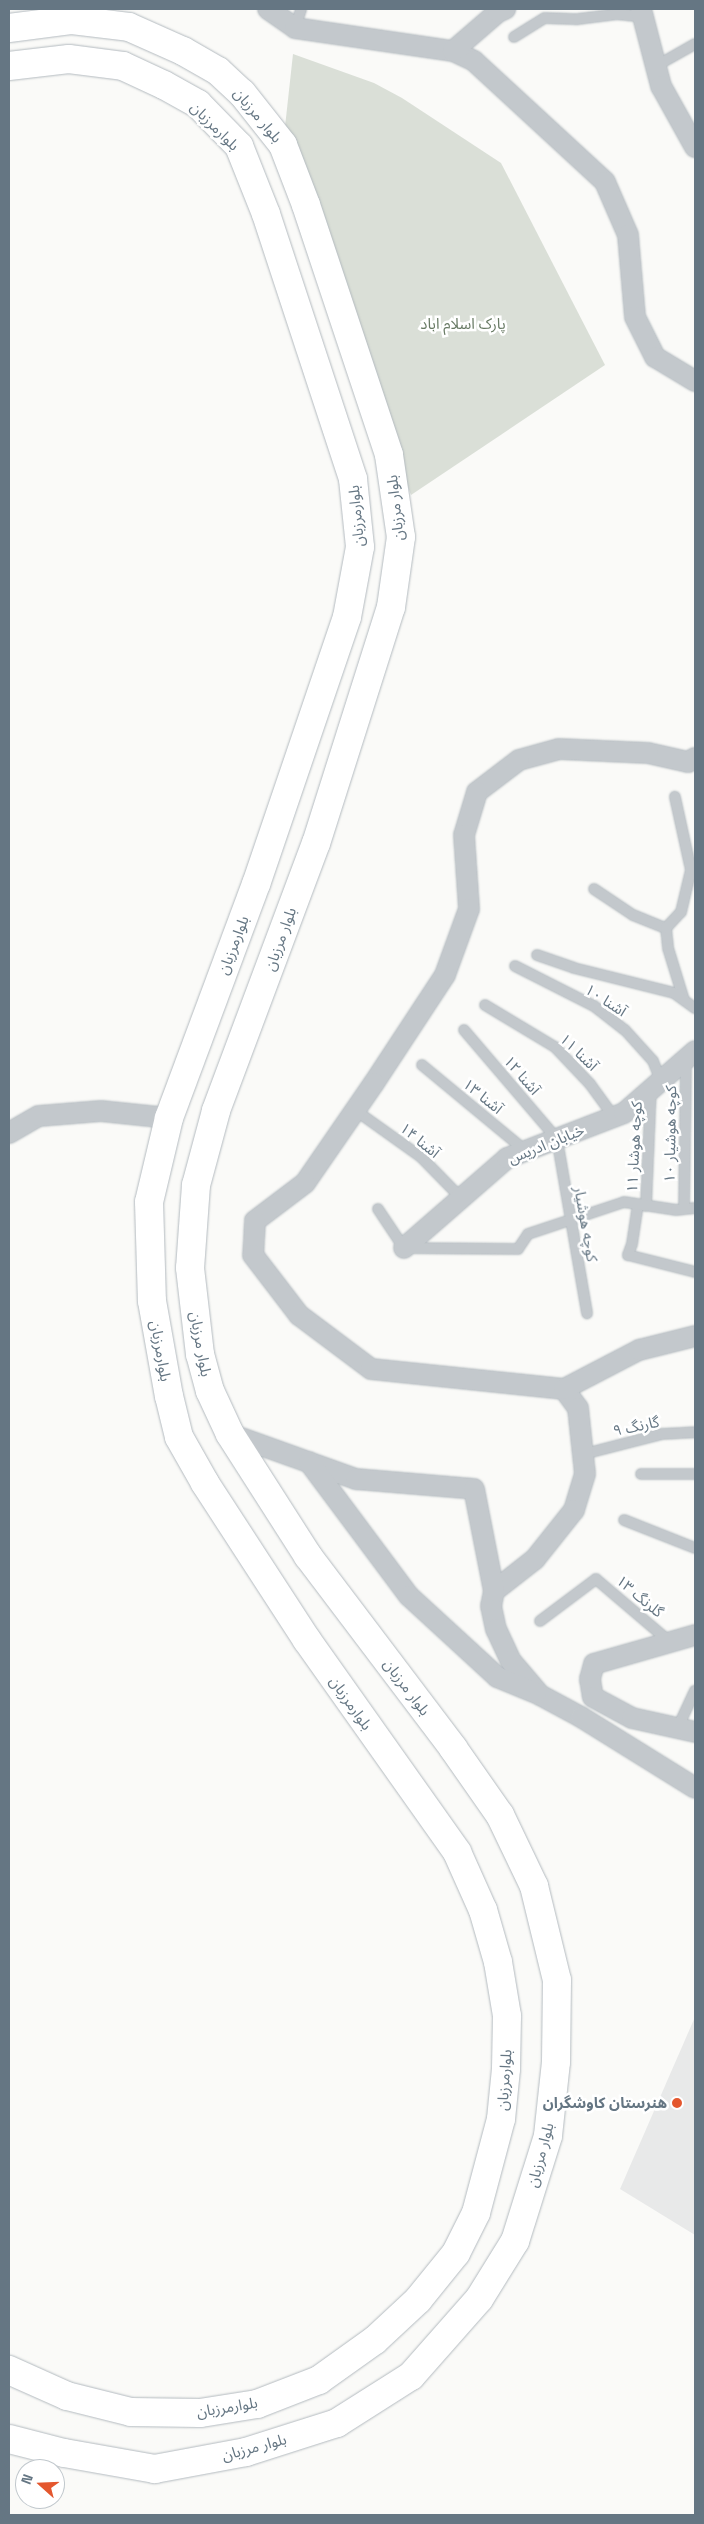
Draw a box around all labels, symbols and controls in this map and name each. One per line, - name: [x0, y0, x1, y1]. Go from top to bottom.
- street label: بلوار مرزبان: [230, 84, 286, 146]
- street label: بلوارمرزبان: [187, 98, 243, 154]
- park label: پارک اسلام اباد: [420, 315, 506, 333]
- street label: بلوار مرزبان: [383, 474, 407, 542]
- street label: بلوارمرزبان: [344, 485, 368, 547]
- street label: بلوار مرزبان: [260, 905, 300, 973]
- street label: بلوارمرزبان: [214, 913, 252, 977]
- street label: آشنا ۱۰: [582, 980, 630, 1020]
- street label: آشنا ۱۱: [556, 1030, 602, 1074]
- street label: آشنا ۱۲: [500, 1052, 544, 1098]
- street label: آشنا ۱۳: [460, 1075, 506, 1117]
- street label: کوچه هوشیار ۱۰: [660, 1085, 680, 1183]
- street label: کوچه هوشار ۱۱: [623, 1101, 645, 1193]
- street label: آشنا ۱۴: [397, 1119, 443, 1161]
- street label: خیابان ادریس: [505, 1121, 587, 1167]
- street label: کوچه هوشیار: [571, 1185, 601, 1263]
- street label: بلوار مرزبان: [186, 1310, 216, 1378]
- street label: بلوارمرزبان: [147, 1319, 175, 1383]
- street label: گارنگ ۹: [611, 1412, 661, 1440]
- street label: گلرنگ ۱۳: [613, 1571, 667, 1621]
- street label: بلوار مرزبان: [380, 1655, 434, 1719]
- street label: بلوارمرزبان: [326, 1673, 376, 1733]
- street label: بلوارمرزبان: [493, 2049, 515, 2111]
- place label: هنرستان کاوشگران: [543, 2094, 667, 2112]
- marker: هنرستان کاوشگران: [671, 2097, 683, 2109]
- street label: بلوار مرزبان: [523, 2121, 557, 2189]
- street label: بلوارمرزبان: [195, 2393, 259, 2421]
- street label: بلوار مرزبان: [220, 2430, 288, 2464]
- north arrow: [15, 2459, 65, 2509]
- text: N: [17, 2472, 37, 2487]

